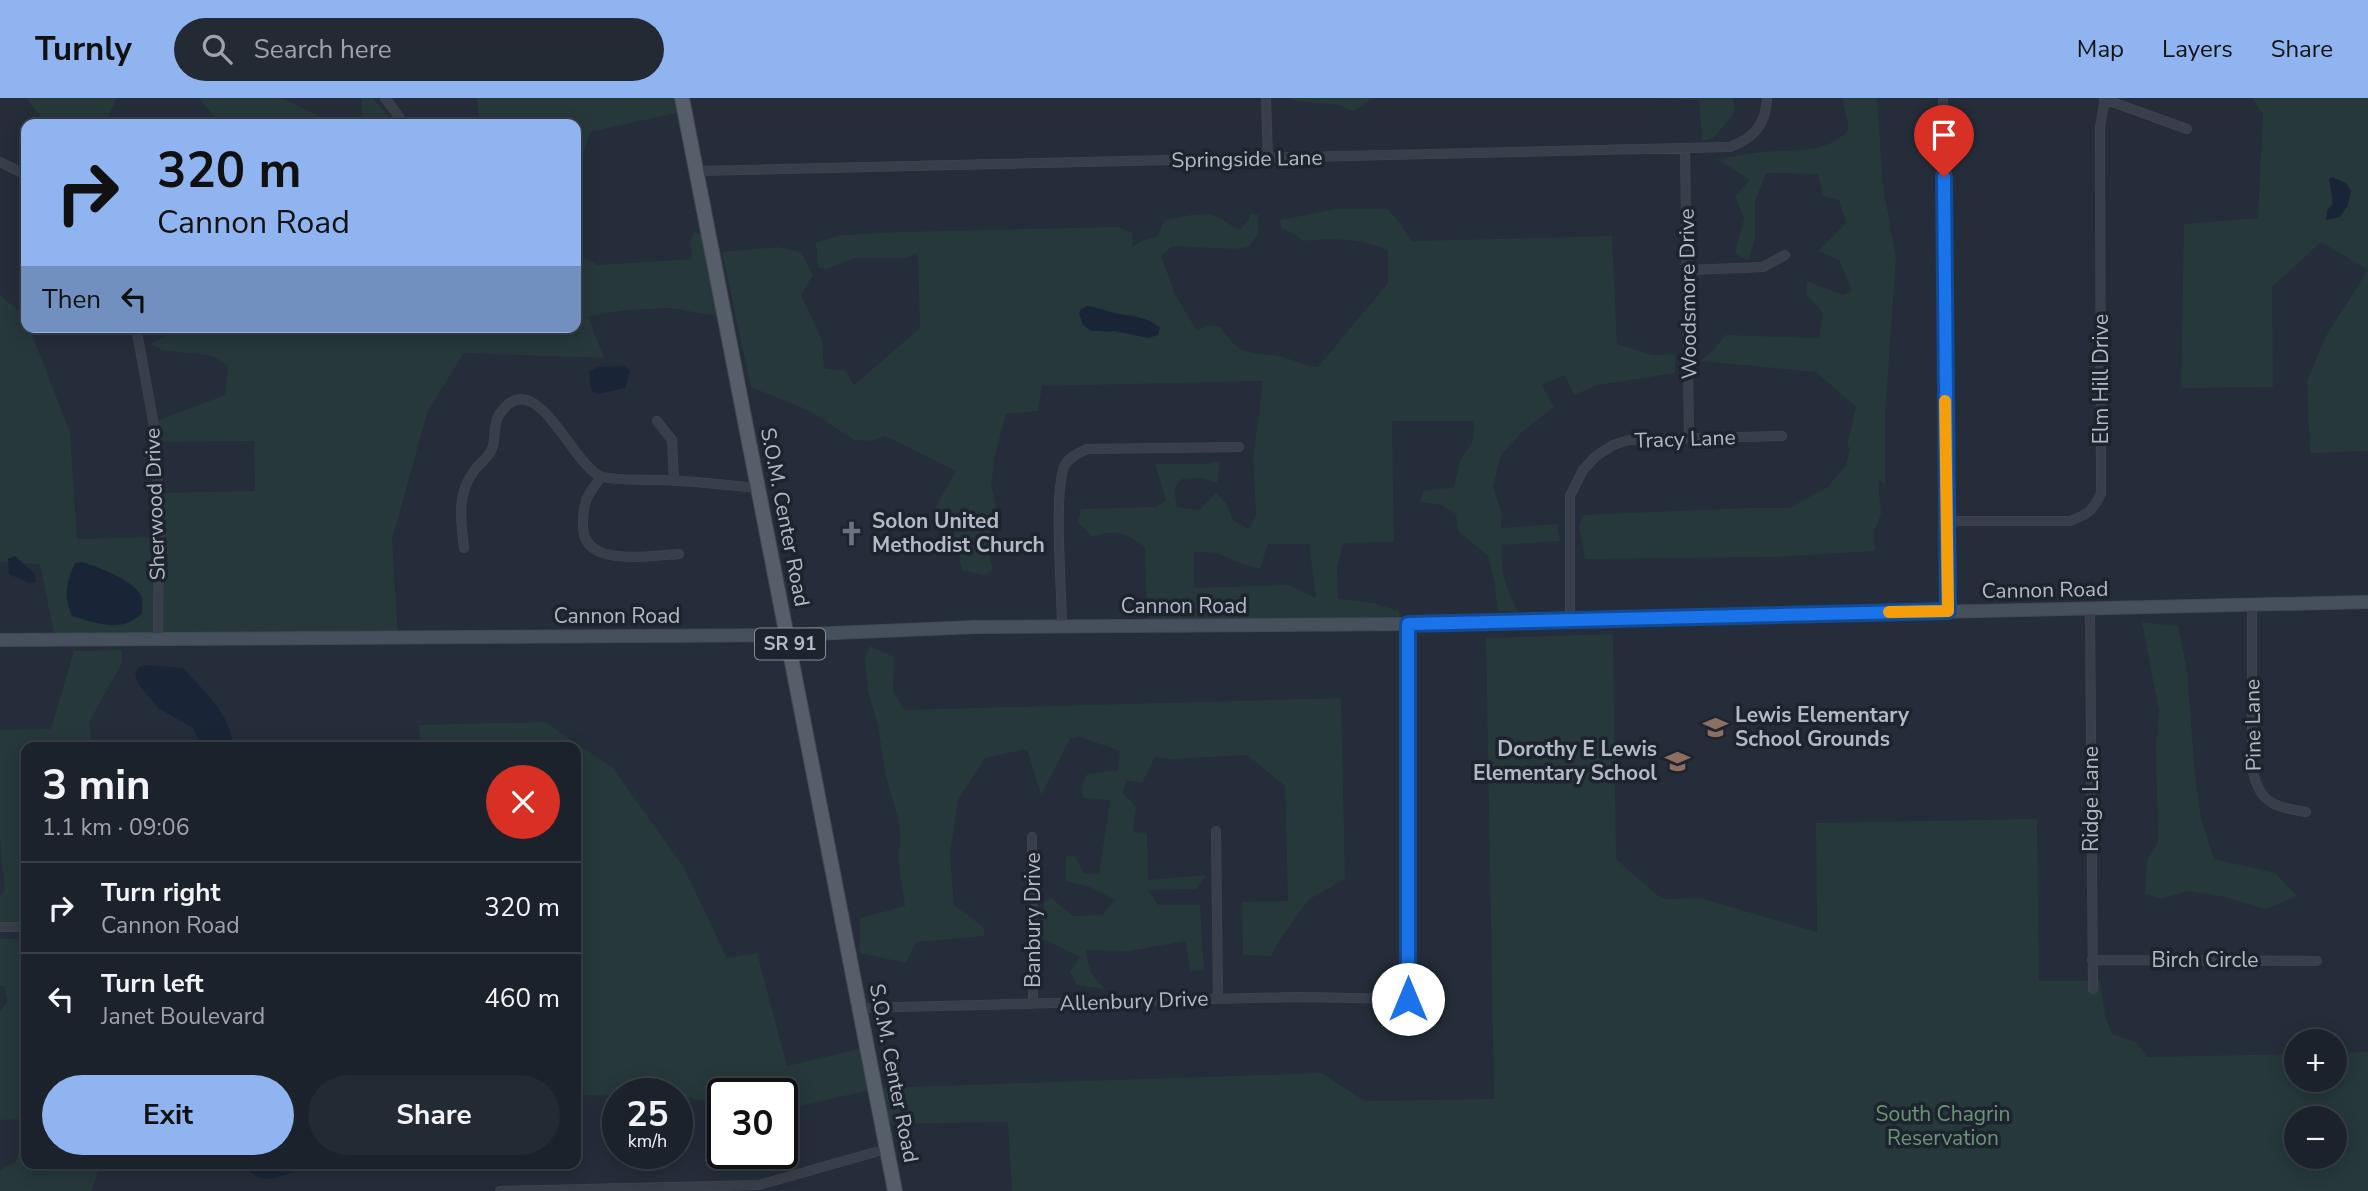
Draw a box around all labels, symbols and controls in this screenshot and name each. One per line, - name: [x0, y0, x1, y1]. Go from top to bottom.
- search box: [174, 18, 664, 81]
- text: Turnly: [35, 27, 132, 72]
- icon: search: [198, 30, 236, 68]
- text: Search here: [254, 32, 392, 67]
- text: Map: [2077, 33, 2124, 65]
- text: Layers: [2162, 33, 2233, 65]
- text: Share: [2271, 33, 2333, 65]
- pin: [1914, 105, 1974, 177]
- icon: arrive: [1925, 116, 1963, 154]
- text: 320 m: [157, 137, 301, 204]
- street label: Springside Lane: [1171, 144, 1323, 174]
- icon: right: [42, 147, 133, 238]
- text: Cannon Road: [157, 201, 350, 244]
- street label: Woodsmore Drive: [1673, 208, 1703, 380]
- icon: left: [115, 280, 153, 318]
- text: Then: [42, 282, 101, 317]
- street label: Elm Hill Drive: [2087, 314, 2115, 444]
- street label: Tracy Lane: [1634, 423, 1736, 455]
- street label: S.O.M. Center Road: [754, 425, 816, 609]
- street label: Sherwood Drive: [138, 427, 172, 581]
- place label: Solon United Methodist Church: [872, 507, 1045, 559]
- church icon: Solon United Methodist Church: [838, 519, 866, 547]
- street label: Cannon Road: [1981, 575, 2109, 605]
- street label: Cannon Road: [1121, 592, 1247, 620]
- street label: Cannon Road: [554, 602, 680, 630]
- road number: SR 91: [755, 628, 825, 660]
- street label: Pine Lane: [2238, 679, 2268, 771]
- place label: Lewis Elementary School Grounds: [1735, 701, 1910, 753]
- school or university icon: Lewis Elementary School Grounds: [1701, 713, 1729, 741]
- place label: Dorothy E Lewis Elementary School: [1473, 735, 1657, 787]
- street label: Ridge Lane: [2077, 746, 2105, 852]
- school or university icon: Dorothy E Lewis Elementary School: [1663, 747, 1691, 775]
- text: 3 min: [42, 757, 151, 814]
- button: close: [486, 765, 560, 839]
- text: 1.1 km · 09:06: [42, 812, 189, 843]
- street label: Banbury Drive: [1019, 852, 1047, 988]
- text: Turn right: [101, 875, 220, 910]
- icon: right: [42, 889, 80, 927]
- text: 320 m: [484, 890, 560, 925]
- text: Cannon Road: [101, 910, 240, 941]
- street label: Birch Circle: [2152, 946, 2258, 974]
- position arrow: [1371, 962, 1445, 1036]
- text: Turn left: [101, 966, 204, 1001]
- icon: left: [42, 980, 80, 1018]
- text: 460 m: [484, 981, 560, 1016]
- street label: S.O.M. Center Road: [863, 981, 925, 1165]
- street label: Allenbury Drive: [1059, 984, 1209, 1018]
- text: Janet Boulevard: [101, 1001, 265, 1032]
- map controls: [2284, 1029, 2347, 1169]
- button: +: [2284, 1029, 2347, 1092]
- button: Exit: [42, 1075, 294, 1155]
- button: Share: [308, 1075, 560, 1155]
- speed limit sign: 30: [707, 1078, 798, 1169]
- text: 25: [626, 1091, 669, 1138]
- park label: South Chagrin Reservation: [1876, 1100, 2010, 1152]
- button: −: [2284, 1106, 2347, 1169]
- text: km/h: [628, 1129, 667, 1153]

